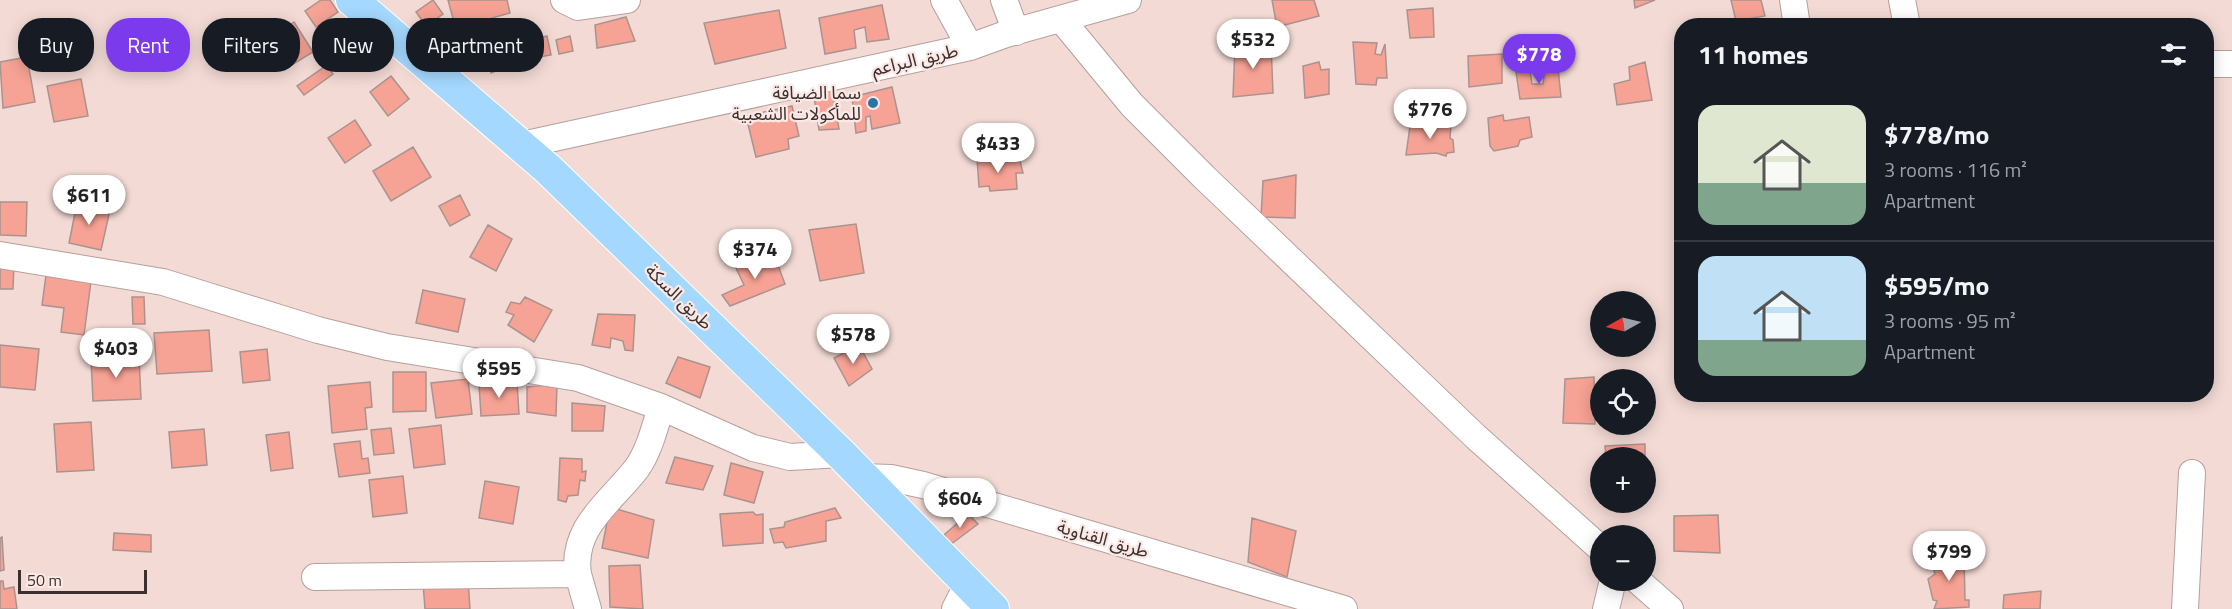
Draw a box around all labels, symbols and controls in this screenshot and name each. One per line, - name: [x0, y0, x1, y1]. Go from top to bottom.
- chip: Buy: [18, 18, 94, 72]
- chip: Rent: [106, 18, 190, 72]
- chip: Filters: [202, 18, 300, 72]
- chip: New: [312, 18, 394, 72]
- chip: Apartment: [406, 18, 544, 72]
- pin: $532: [1217, 19, 1289, 70]
- text: $532: [1231, 23, 1275, 54]
- pin: $778: [1503, 34, 1575, 85]
- text: 11 homes: [1698, 35, 1808, 74]
- street label: طريق البراعم: [869, 36, 961, 83]
- text: $778: [1517, 38, 1561, 69]
- icon: filters: [2157, 38, 2190, 71]
- place label: سما الضيافة للمأكولات الشعبية: [732, 79, 861, 127]
- pin: $776: [1394, 89, 1466, 140]
- text: $776: [1408, 93, 1452, 124]
- marker: سما الضيافة للمأكولات الشعبية: [866, 96, 880, 110]
- text: $778/mo: [1884, 115, 1989, 154]
- pin: $433: [962, 123, 1034, 174]
- text: $433: [976, 127, 1020, 158]
- icon: home: [1746, 129, 1818, 201]
- text: 3 rooms · 116 m²: [1884, 154, 2027, 185]
- pin: $611: [53, 175, 125, 226]
- text: $611: [67, 179, 111, 210]
- text: Apartment: [1884, 185, 1975, 216]
- pin: $374: [719, 229, 791, 280]
- text: $374: [733, 233, 777, 264]
- street label: طريق السكة: [639, 257, 719, 336]
- text: $595/mo: [1884, 266, 1989, 305]
- icon: home: [1746, 280, 1818, 352]
- north arrow: [1590, 291, 1656, 357]
- map controls: [1590, 291, 1656, 591]
- text: 3 rooms · 95 m²: [1884, 305, 2016, 336]
- pin: $578: [817, 314, 889, 365]
- text: $578: [831, 318, 875, 349]
- pin: $403: [80, 328, 152, 379]
- text: $403: [94, 332, 138, 363]
- text: Apartment: [1884, 336, 1975, 367]
- pin: $595: [463, 348, 535, 399]
- text: $595: [477, 352, 521, 383]
- button: locate: [1590, 369, 1656, 435]
- button: +: [1590, 447, 1656, 513]
- pin: $604: [924, 478, 996, 529]
- text: $604: [938, 482, 982, 513]
- street label: طريق القناوية: [1054, 513, 1152, 564]
- button: −: [1590, 525, 1656, 591]
- pin: $799: [1913, 531, 1985, 582]
- text: $799: [1927, 535, 1971, 566]
- scale bar: [18, 567, 147, 594]
- text: 50 m: [27, 568, 62, 592]

